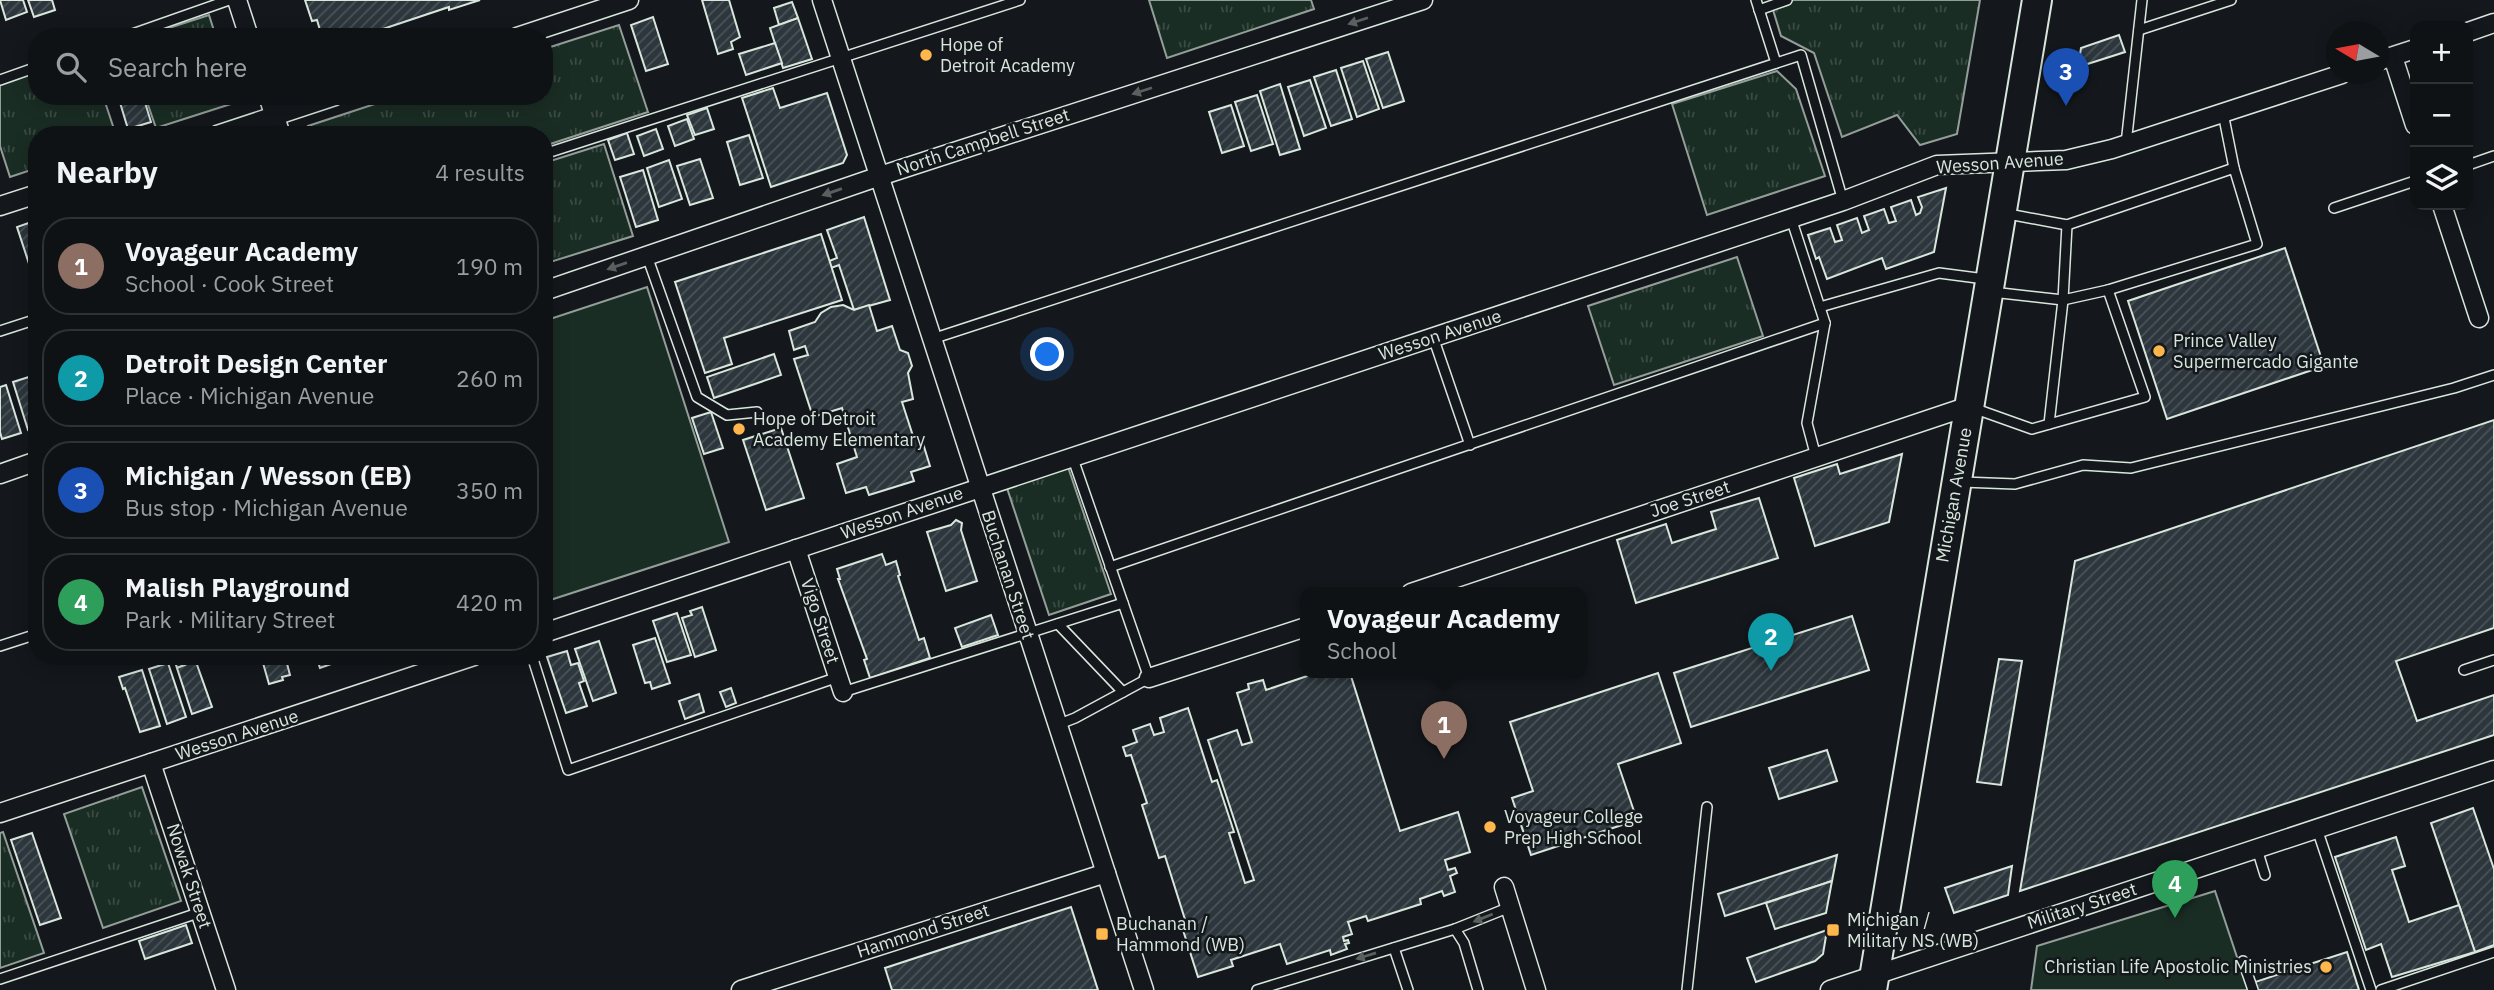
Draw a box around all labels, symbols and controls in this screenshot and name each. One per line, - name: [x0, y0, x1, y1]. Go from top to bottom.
- one-way arrow: [1348, 16, 1369, 27]
- north arrow: [2326, 21, 2389, 84]
- map controls: [2410, 21, 2473, 210]
- button: +: [2410, 21, 2473, 84]
- search box: [28, 28, 553, 105]
- place label: Hope of Detroit Academy: [940, 33, 1075, 77]
- marker: Hope of Detroit Academy: [918, 47, 934, 63]
- icon: search: [52, 48, 90, 86]
- pin: 3: [2043, 48, 2089, 106]
- text: Search here: [108, 50, 247, 84]
- button: −: [2410, 84, 2473, 147]
- one-way arrow: [1131, 86, 1152, 97]
- street label: North Campbell Street: [893, 103, 1072, 180]
- street label: Wesson Avenue: [1935, 147, 2065, 178]
- button: layers: [2410, 147, 2473, 210]
- text: Nearby: [56, 152, 158, 191]
- text: 4 results: [435, 157, 525, 187]
- one-way arrow: [822, 187, 843, 198]
- text: Voyageur Academy: [125, 234, 358, 268]
- text: 1: [74, 251, 88, 281]
- text: 190 m: [456, 251, 523, 281]
- one-way arrow: [607, 261, 628, 272]
- text: School · Cook Street: [125, 268, 334, 298]
- street label: Wesson Avenue: [1376, 304, 1504, 365]
- place label: Prince Valley Supermercado Gigante: [2173, 329, 2359, 373]
- your location: [1030, 337, 1064, 371]
- marker: Prince Valley Supermercado Gigante: [2151, 343, 2167, 359]
- text: Detroit Design Center: [125, 346, 388, 380]
- text: 2: [74, 363, 88, 393]
- text: 260 m: [456, 363, 523, 393]
- text: Place · Michigan Avenue: [125, 380, 374, 410]
- place label: Hope of Detroit Academy Elementary: [753, 407, 925, 451]
- marker: Hope of Detroit Academy Elementary: [731, 421, 747, 437]
- street label: Michigan Avenue: [1930, 426, 1977, 564]
- text: Michigan / Wesson (EB): [125, 458, 411, 492]
- text: 3: [74, 475, 88, 505]
- text: 350 m: [456, 475, 523, 505]
- street label: Joe Street: [1647, 475, 1733, 522]
- street label: Wesson Avenue: [838, 481, 966, 544]
- text: Bus stop · Michigan Avenue: [125, 492, 408, 522]
- street label: Buchanan Street: [977, 507, 1040, 642]
- text: Malish Playground: [125, 570, 350, 604]
- street label: Vigo Street: [796, 575, 845, 667]
- text: 4: [74, 587, 88, 617]
- text: 420 m: [456, 587, 523, 617]
- popup: [1300, 587, 1587, 678]
- text: Voyageur Academy: [1327, 601, 1560, 635]
- text: Park · Military Street: [125, 604, 335, 634]
- pin: 2: [1748, 613, 1794, 671]
- text: School: [1327, 635, 1397, 665]
- pin: 1: [1421, 701, 1467, 759]
- street label: Wesson Avenue: [173, 704, 301, 765]
- place label: Voyageur College Prep High School: [1504, 805, 1643, 849]
- marker: Voyageur College Prep High School: [1482, 819, 1498, 835]
- street label: Nowak Street: [162, 820, 217, 931]
- pin: 4: [2152, 860, 2198, 918]
- street label: Military Street: [2024, 877, 2140, 934]
- street label: Hammond Street: [854, 898, 992, 963]
- place label: Michigan / Military NS (WB): [1847, 908, 1979, 952]
- place label: Buchanan / Hammond (WB): [1116, 912, 1245, 956]
- one-way arrow: [1472, 913, 1493, 924]
- marker: Michigan / Military NS (WB): [1825, 922, 1841, 938]
- marker: Buchanan / Hammond (WB): [1094, 926, 1110, 942]
- one-way arrow: [1356, 952, 1377, 962]
- place label: Christian Life Apostolic Ministries: [2044, 955, 2312, 978]
- marker: Christian Life Apostolic Ministries: [2318, 959, 2334, 975]

